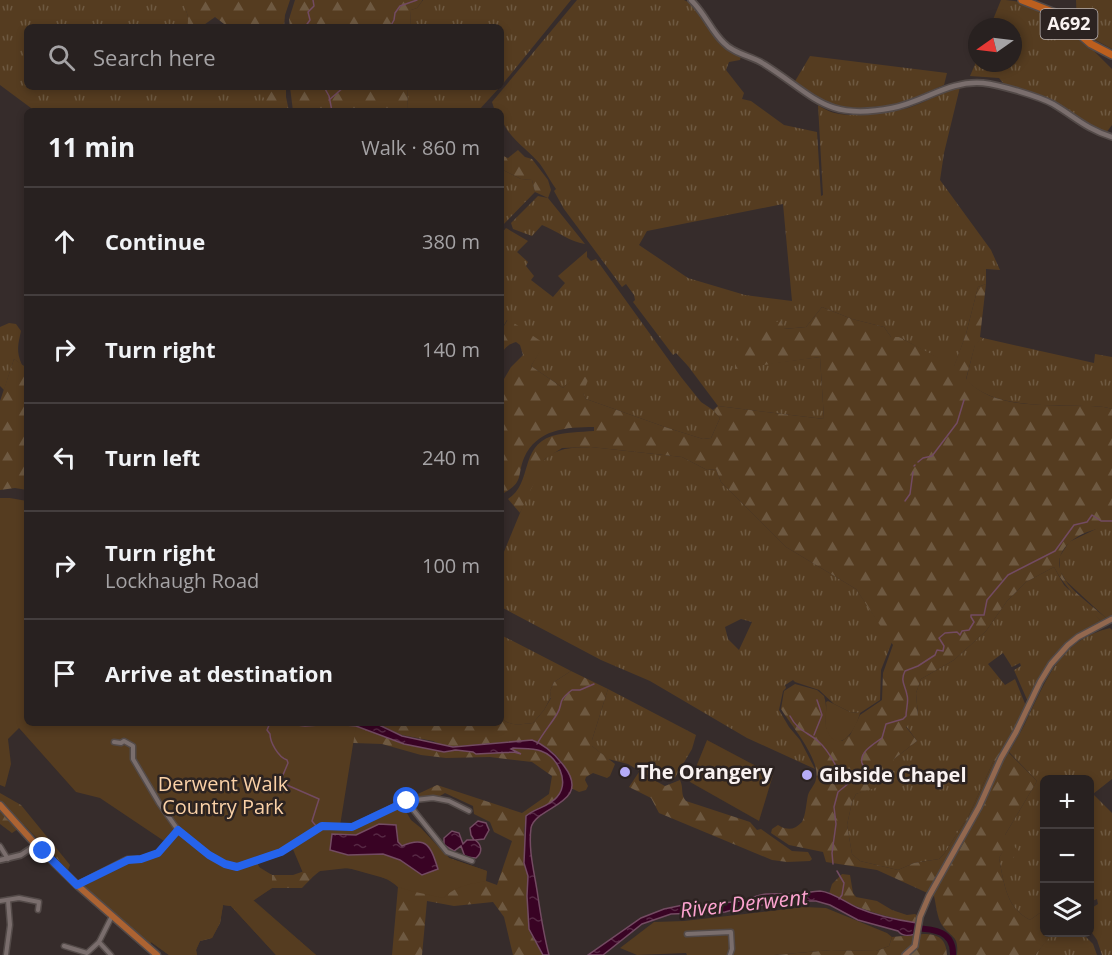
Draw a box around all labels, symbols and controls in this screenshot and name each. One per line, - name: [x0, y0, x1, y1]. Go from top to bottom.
- road number: A692: [1040, 9, 1098, 39]
- north arrow: [968, 18, 1022, 72]
- search box: [24, 24, 504, 90]
- icon: search: [45, 41, 78, 74]
- text: Search here: [93, 42, 216, 72]
- text: 11 min: [48, 129, 135, 165]
- text: Walk · 860 m: [361, 134, 480, 161]
- icon: ahead: [48, 225, 81, 258]
- text: Continue: [105, 226, 205, 256]
- text: 380 m: [422, 228, 480, 255]
- icon: right: [48, 333, 81, 366]
- text: Turn right: [105, 334, 216, 364]
- text: 140 m: [422, 336, 480, 363]
- icon: left: [48, 441, 81, 474]
- text: Turn left: [105, 442, 200, 472]
- text: 240 m: [422, 444, 480, 471]
- text: Turn right: [105, 537, 216, 567]
- icon: right: [48, 549, 81, 582]
- text: 100 m: [422, 552, 480, 579]
- text: Lockhaugh Road: [105, 567, 259, 594]
- icon: arrive: [48, 657, 81, 690]
- text: Arrive at destination: [105, 658, 333, 688]
- place label: The Orangery: [637, 758, 773, 785]
- place label: Gibside Chapel: [819, 761, 967, 788]
- marker: The Orangery: [618, 765, 632, 779]
- marker: Gibside Chapel: [800, 768, 814, 782]
- park label: Derwent Walk Country Park: [158, 770, 289, 820]
- map controls: [1040, 775, 1094, 937]
- button: +: [1040, 775, 1094, 829]
- route start: [393, 787, 419, 813]
- button: −: [1040, 829, 1094, 883]
- route end: [29, 837, 55, 863]
- water label: River Derwent: [679, 882, 810, 924]
- button: layers: [1040, 883, 1094, 937]

